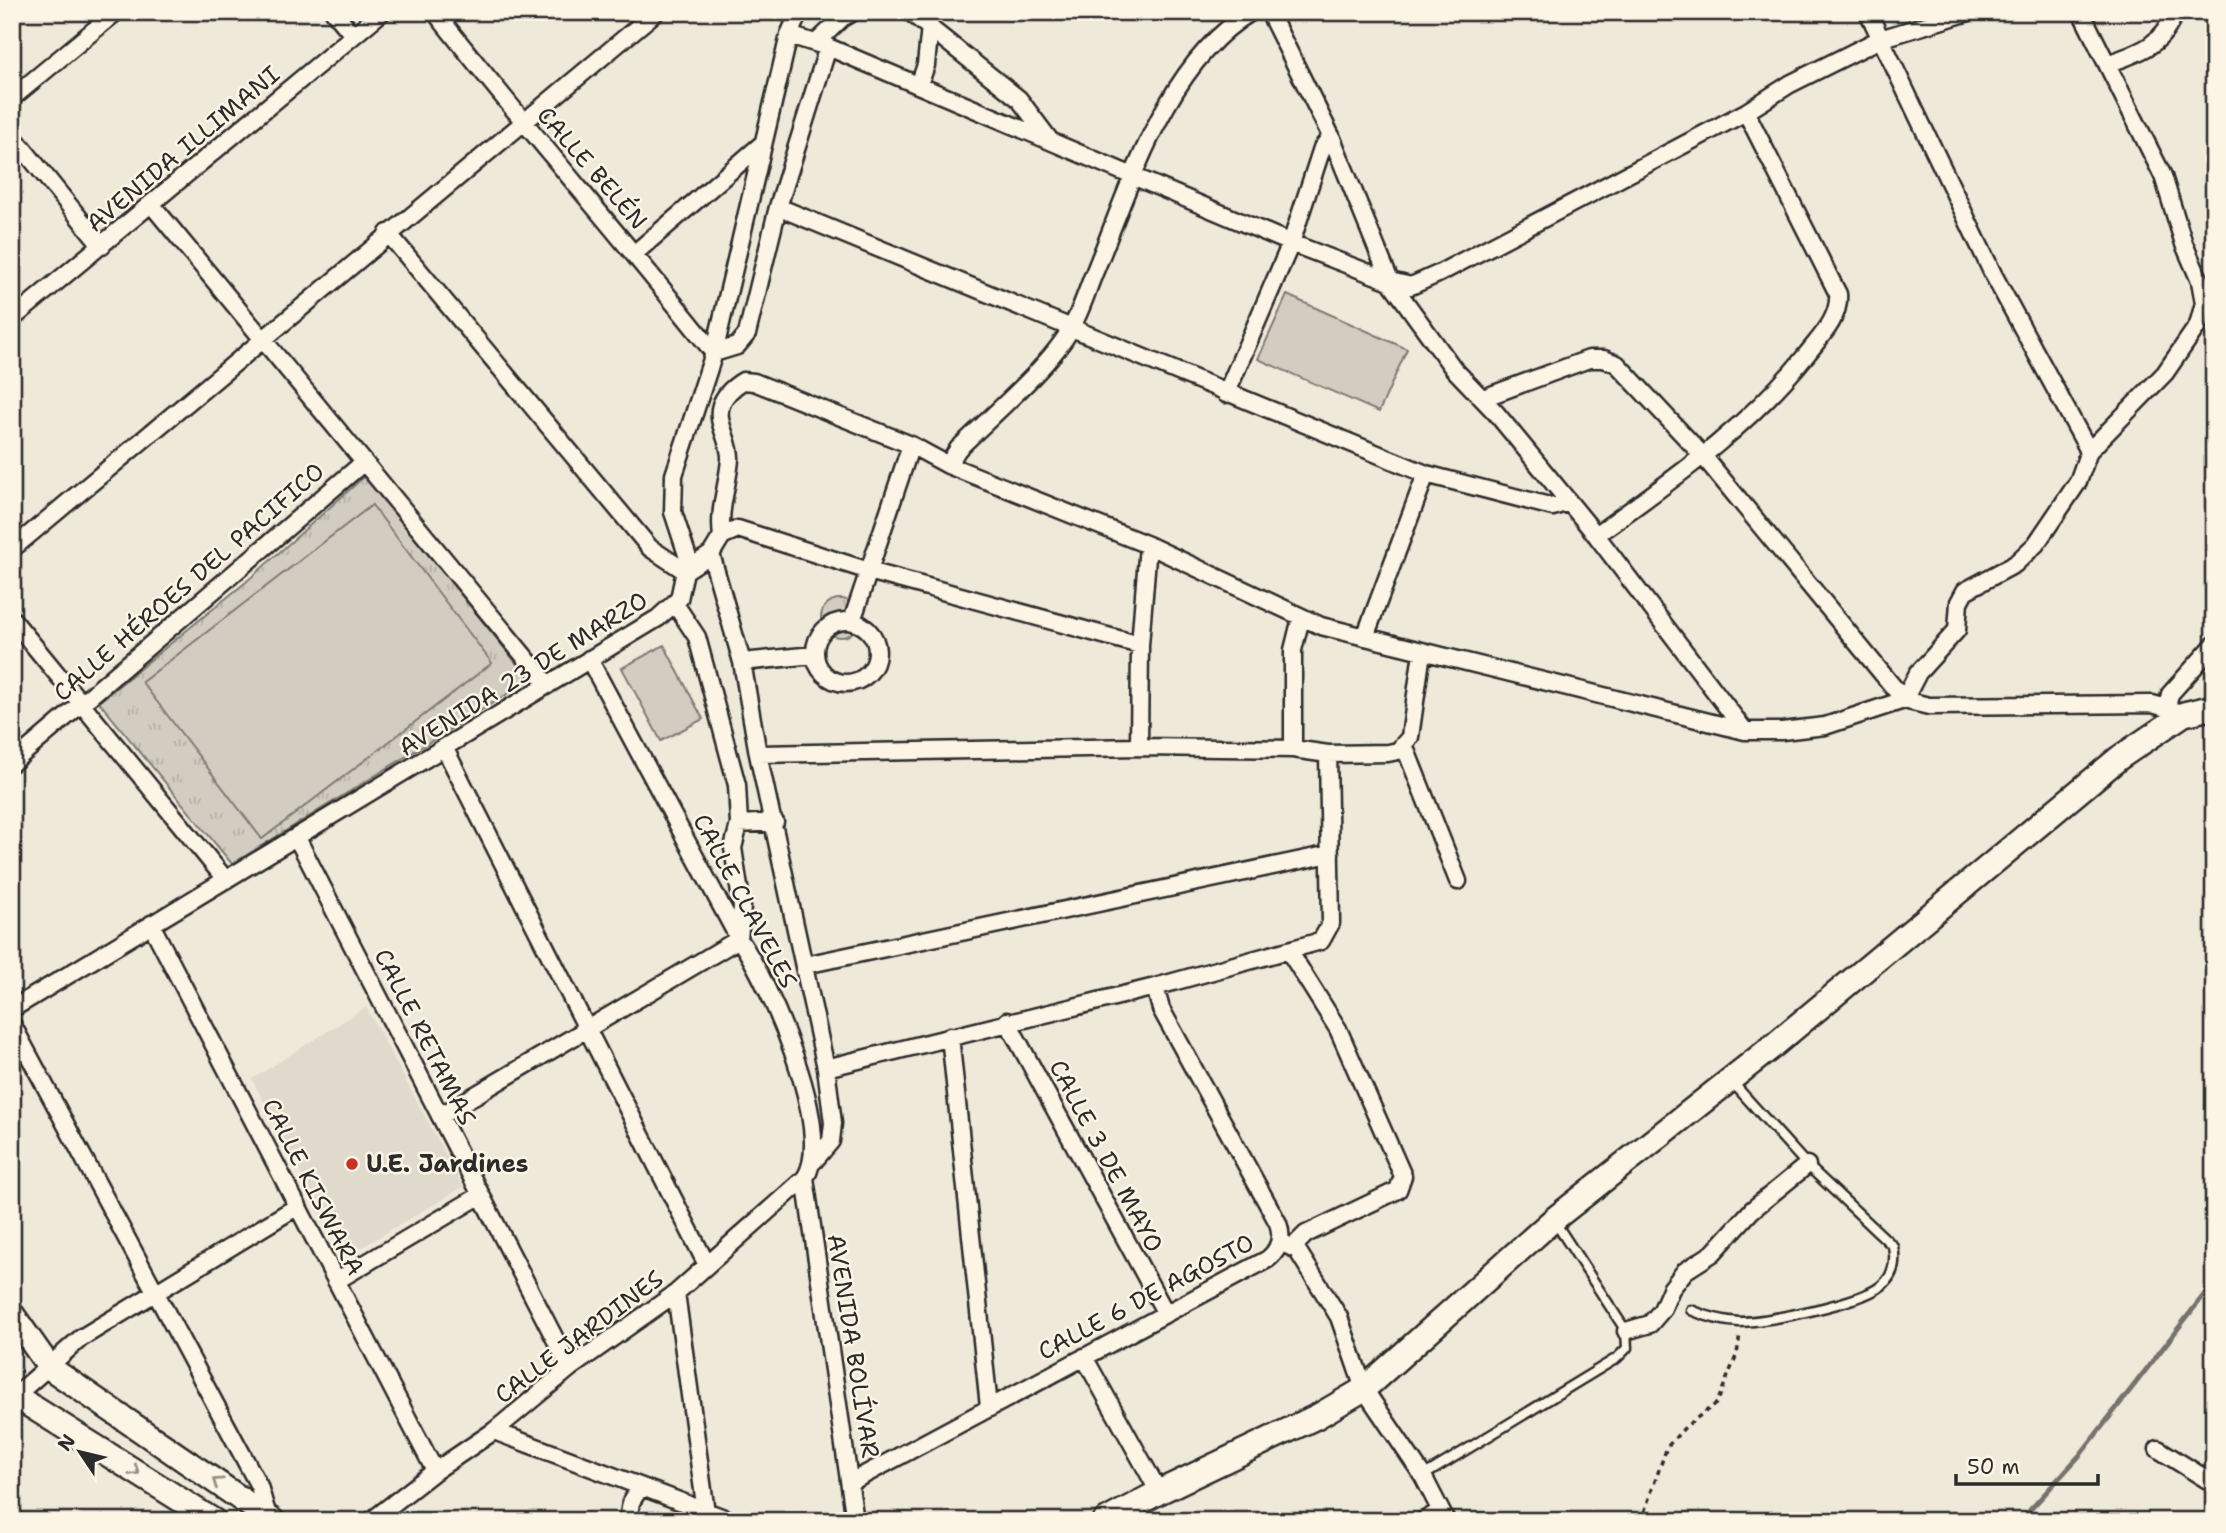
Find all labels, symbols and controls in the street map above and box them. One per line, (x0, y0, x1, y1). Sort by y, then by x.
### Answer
street label: AVENIDA ILLIMANI (80, 59, 286, 239)
street label: CALLE BELÉN (530, 100, 654, 236)
street label: CALLE HÉROES DEL PACIFICO (47, 455, 331, 709)
street label: AVENIDA 23 DE MARZO (392, 584, 654, 764)
street label: CALLE CLAVELES (685, 808, 805, 994)
street label: CALLE RETAMAS (367, 943, 483, 1131)
street label: CALLE 3 DE MAYO (1042, 1054, 1170, 1258)
street label: CALLE KISWARA (255, 1093, 371, 1281)
place label: U.E. Jardines (366, 1148, 529, 1180)
marker: U.E. Jardines (344, 1156, 360, 1172)
street label: CALLE 6 DE AGOSTO (1033, 1227, 1259, 1367)
street label: AVENIDA BOLÍVAR (820, 1232, 886, 1460)
street label: CALLE JARDINES (488, 1263, 670, 1411)
north arrow (46, 1418, 116, 1488)
text: N (52, 1429, 81, 1456)
scale bar (1956, 1442, 2098, 1486)
text: 50 m (1967, 1453, 2020, 1481)
one-way arrow (127, 1463, 140, 1476)
one-way arrow (212, 1478, 225, 1490)

